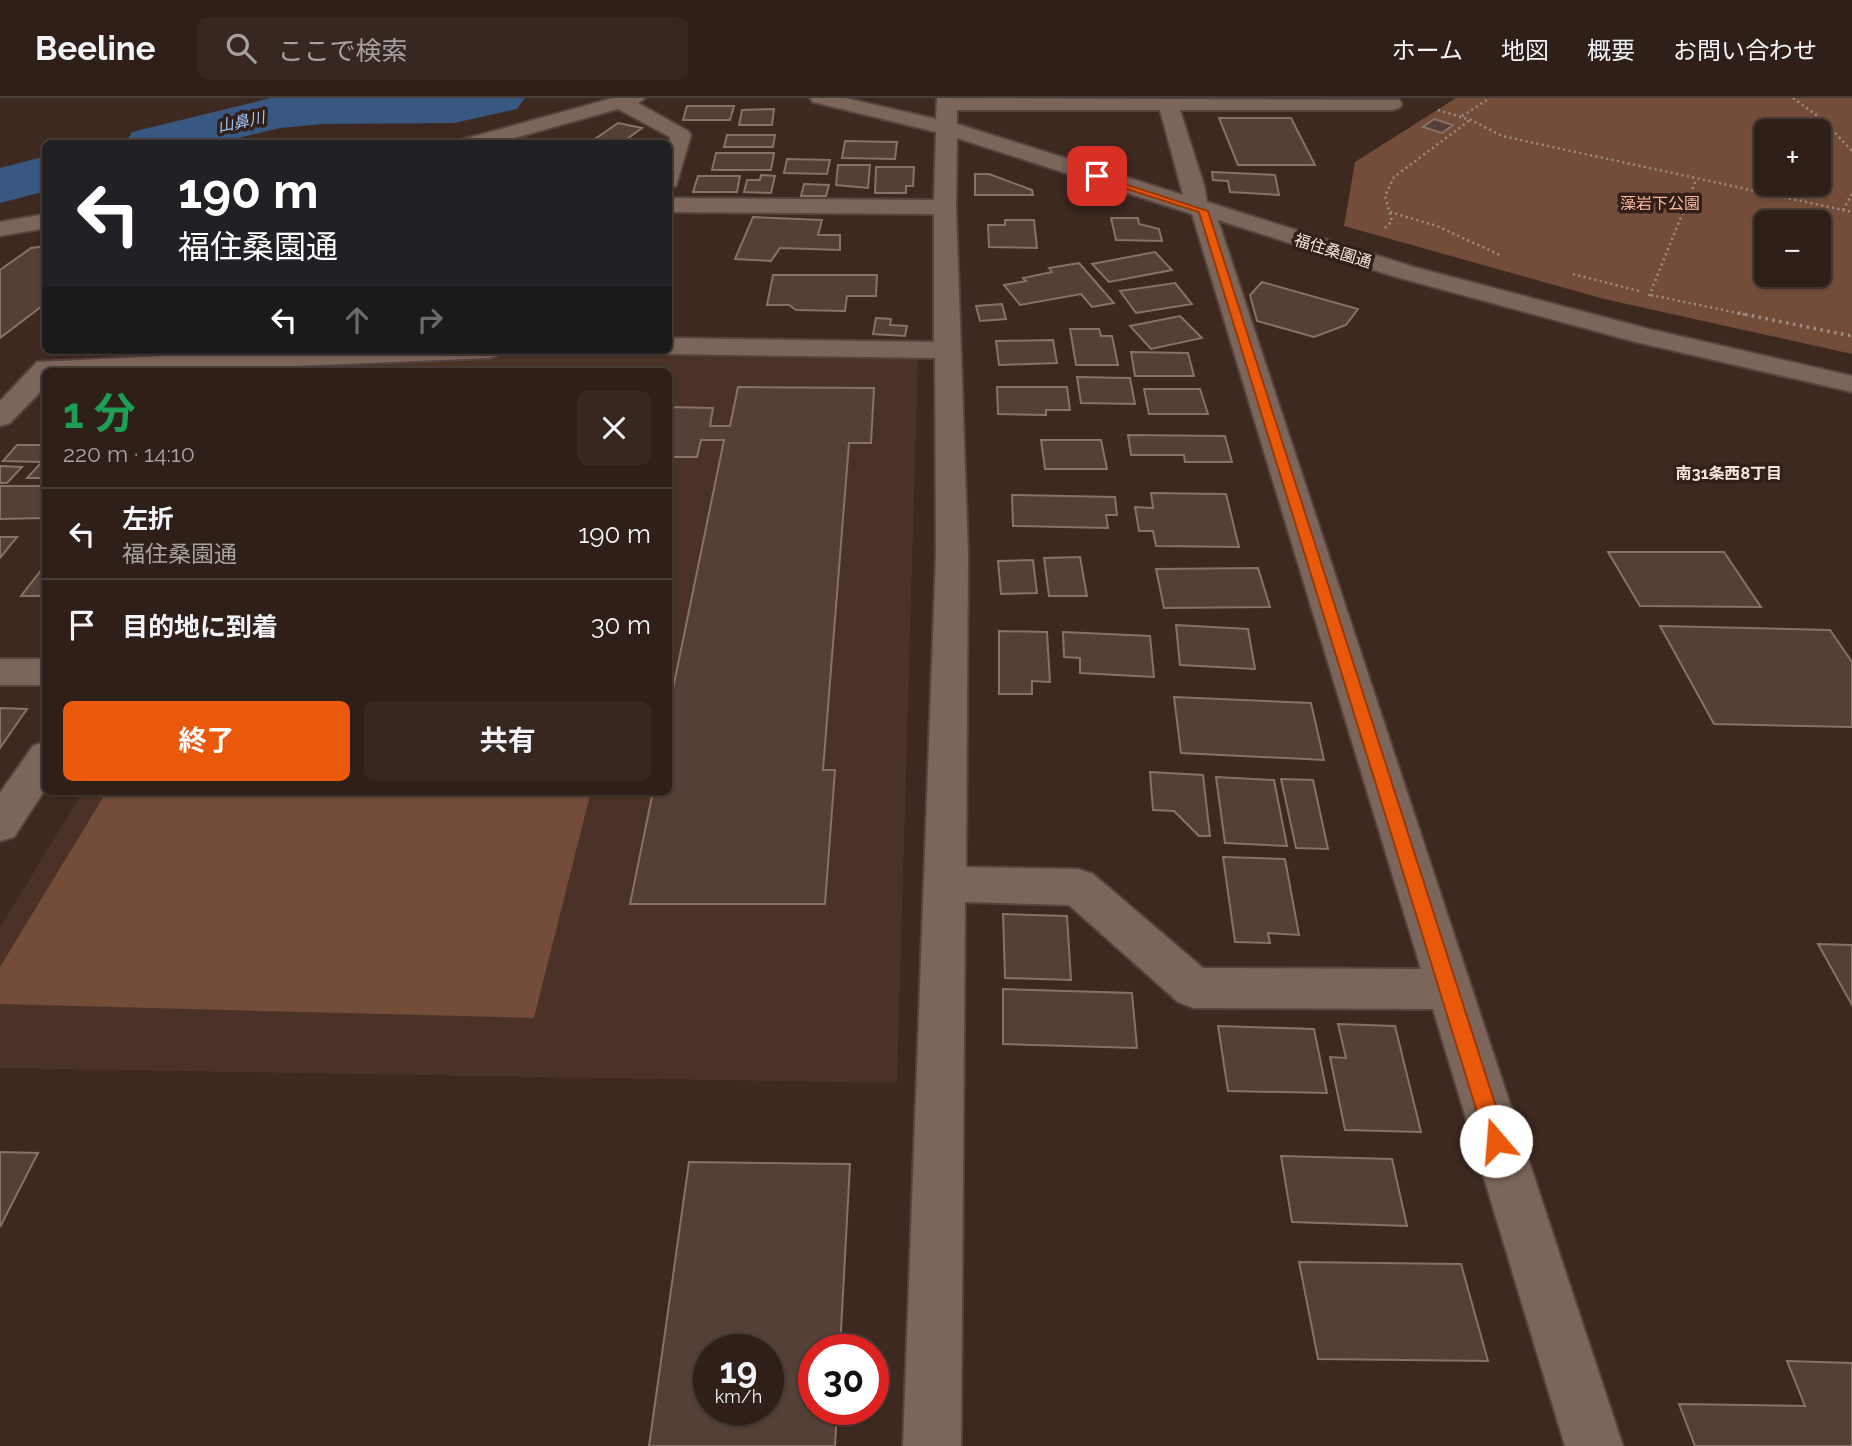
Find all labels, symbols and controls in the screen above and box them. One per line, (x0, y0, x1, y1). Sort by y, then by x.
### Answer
search box (198, 17, 688, 80)
text: Beeline (35, 29, 156, 68)
icon: search (222, 29, 260, 67)
text: ここで検索 (278, 36, 408, 66)
text: ホーム (1392, 36, 1463, 65)
text: 地図 (1501, 36, 1549, 65)
text: 概要 (1587, 36, 1635, 65)
text: お問い合わせ (1673, 36, 1817, 65)
water label: 山鼻川 (216, 107, 268, 136)
map controls (1754, 119, 1831, 287)
button: + (1754, 119, 1831, 196)
pin (1067, 146, 1127, 206)
icon: arrive (1078, 157, 1116, 195)
text: 190 m (178, 162, 319, 219)
icon: left (63, 168, 154, 259)
park label: 藻岩下公園 (1620, 194, 1700, 213)
button: − (1754, 210, 1831, 287)
text: 福住桑園通 (178, 228, 338, 265)
street label: 福住桑園通 (1292, 230, 1374, 272)
icon: left (265, 301, 303, 339)
icon: ahead (338, 301, 376, 339)
icon: right (411, 301, 449, 339)
text: 1 分 (63, 389, 136, 438)
button: close (577, 391, 651, 465)
text: 220 m · 14:10 (63, 440, 195, 467)
district label: 南31条西8丁目 (1676, 464, 1782, 483)
text: 左折 (122, 504, 174, 534)
icon: left (63, 515, 101, 553)
text: 190 m (578, 519, 651, 549)
text: 福住桑園通 (122, 540, 237, 567)
icon: arrive (63, 606, 101, 644)
text: 30 m (591, 610, 651, 640)
text: 目的地に到着 (122, 612, 278, 642)
button: 終了 (63, 701, 350, 781)
button: 共有 (364, 701, 651, 781)
position arrow (1459, 1104, 1533, 1178)
speed limit sign: 30 (798, 1334, 889, 1425)
text: 19 (720, 1350, 757, 1391)
text: km/h (715, 1386, 762, 1407)

